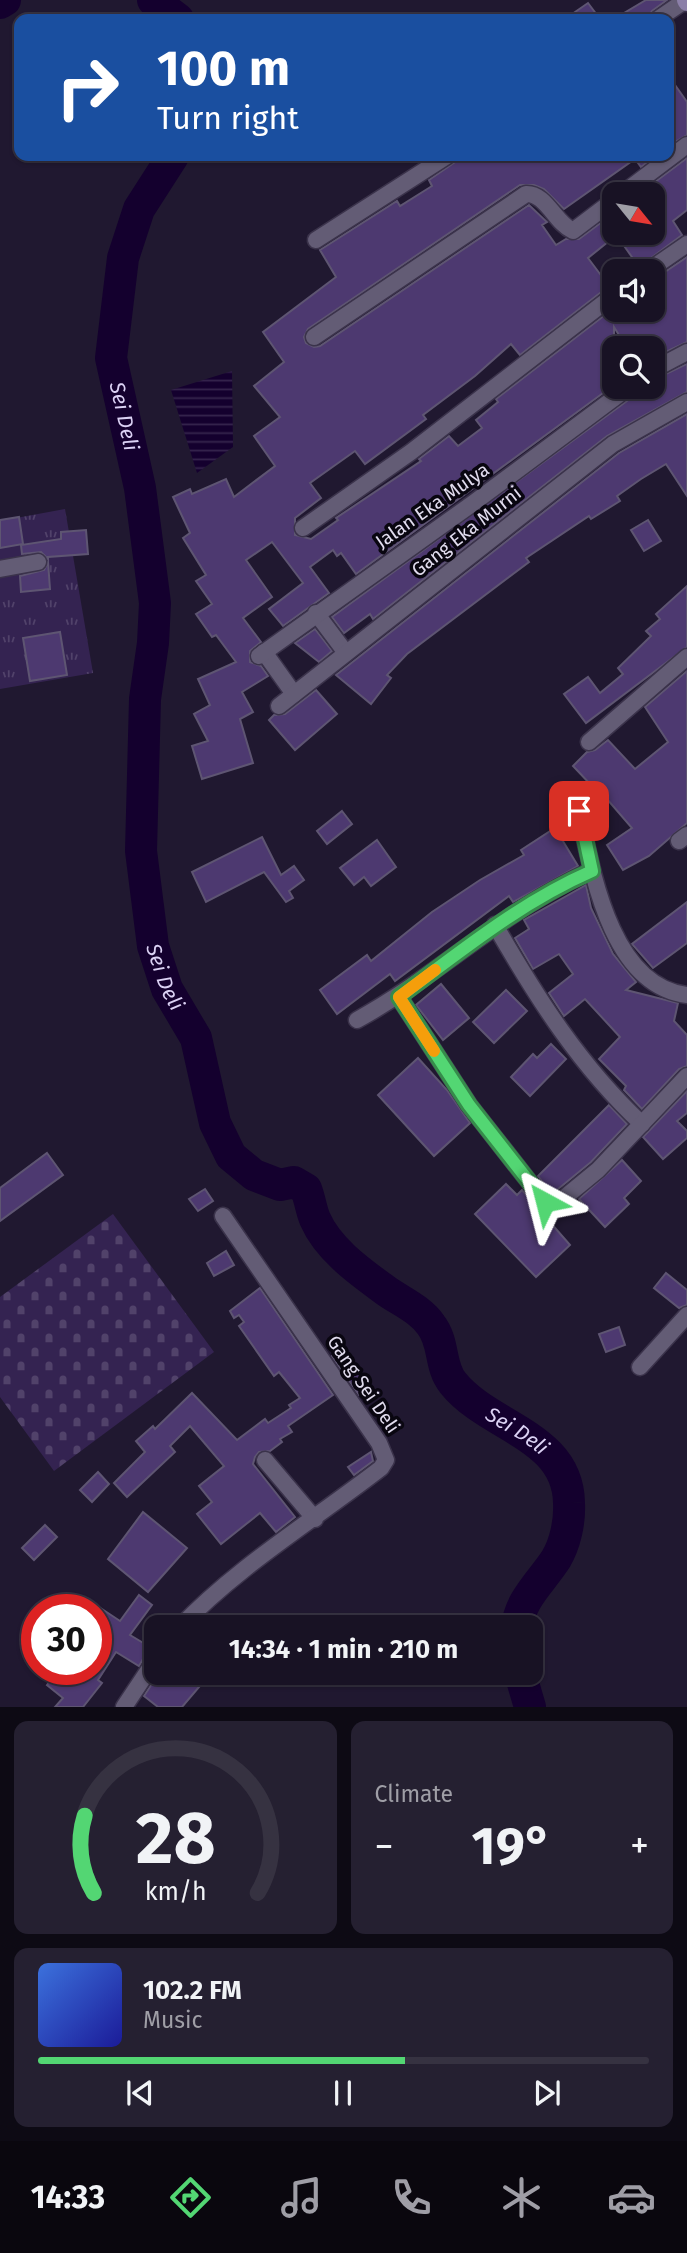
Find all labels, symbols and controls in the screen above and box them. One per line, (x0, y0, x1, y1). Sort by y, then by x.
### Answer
text: 100 m (157, 39, 290, 98)
icon: right (42, 42, 133, 133)
text: Turn right (157, 99, 299, 137)
north arrow (602, 182, 665, 245)
map controls (602, 182, 665, 399)
button: sound (602, 259, 665, 322)
button: search (602, 336, 665, 399)
water label: Sei Deli (104, 379, 144, 453)
street label: Jalan Eka Mulya (371, 458, 494, 553)
street label: Gang Eka Murni (407, 481, 526, 581)
pin (549, 781, 609, 841)
icon: arrive (560, 792, 598, 830)
water label: Sei Deli (140, 939, 190, 1015)
position arrow (508, 1165, 582, 1239)
street label: Gang Sei Deli (322, 1331, 405, 1438)
water label: Sei Deli (480, 1401, 554, 1461)
speed limit sign: 30 (21, 1594, 112, 1685)
text: 14:34 · 1 min · 210 m (229, 1634, 458, 1665)
text: Climate (375, 1780, 453, 1808)
text: 28 (135, 1796, 215, 1883)
text: 19° (472, 1815, 552, 1878)
text: − (375, 1823, 394, 1869)
text: + (630, 1823, 649, 1869)
text: km/h (144, 1877, 206, 1907)
text: 102.2 FM (143, 1975, 242, 2006)
text: Music (143, 2006, 203, 2034)
icon: previous (121, 2074, 159, 2112)
icon: pause (324, 2074, 362, 2112)
icon: next (528, 2074, 566, 2112)
icon: directions (166, 2173, 215, 2222)
icon: music (277, 2173, 326, 2222)
icon: phone (387, 2173, 436, 2222)
icon: climate (497, 2173, 546, 2222)
icon: car (607, 2173, 656, 2222)
text: 14:33 (31, 2178, 105, 2216)

